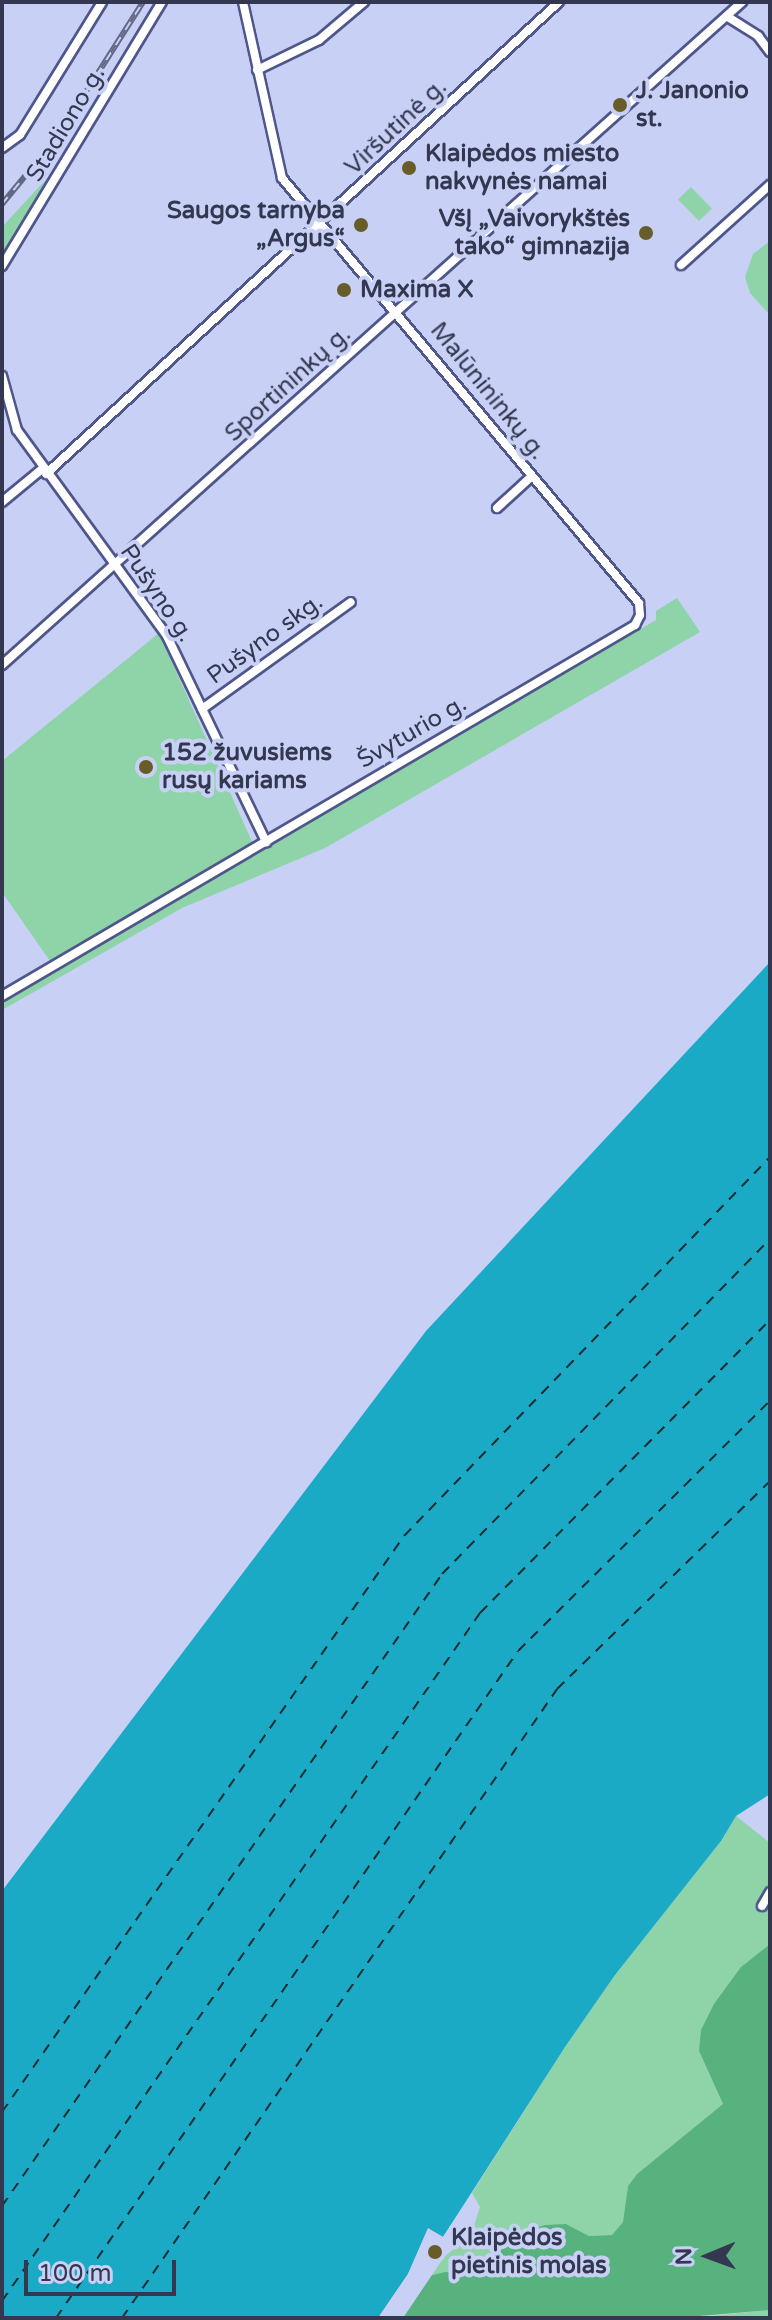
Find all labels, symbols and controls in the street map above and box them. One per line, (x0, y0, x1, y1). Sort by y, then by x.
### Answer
street label: Stadiono g. (20, 61, 112, 187)
street label: Viršutinė g. (339, 73, 453, 181)
place label: J. Janonio st. (636, 77, 749, 133)
marker: J. Janonio st. (611, 96, 629, 114)
place label: Klaipėdos miesto nakvynės namai (425, 140, 619, 196)
marker: Klaipėdos miesto nakvynės namai (400, 159, 418, 177)
place label: Saugos tarnyba „Argus“ (167, 197, 345, 253)
place label: VšĮ „Vaivorykštės tako“ gimnazija (439, 205, 630, 261)
marker: Saugos tarnyba „Argus“ (352, 216, 370, 234)
marker: VšĮ „Vaivorykštės tako“ gimnazija (637, 224, 655, 242)
place label: Maxima X (360, 276, 473, 304)
marker: Maxima X (335, 281, 353, 299)
street label: Malūnininkų g. (424, 317, 552, 465)
street label: Sportininkų g. (219, 320, 357, 448)
street label: Pušyno g. (114, 539, 200, 647)
street label: Pušyno skg. (201, 587, 329, 691)
street label: Švyturio g. (352, 689, 472, 775)
place label: 152 žuvusiems rusų kariams (162, 739, 332, 795)
marker: 152 žuvusiems rusų kariams (137, 758, 155, 776)
north arrow (668, 2216, 748, 2296)
place label: Klaipėdos pietinis molas (451, 2224, 607, 2280)
marker: Klaipėdos pietinis molas (426, 2243, 444, 2261)
scale bar (28, 2244, 180, 2294)
text: N (671, 2247, 697, 2265)
text: 100 m (38, 2259, 112, 2288)

